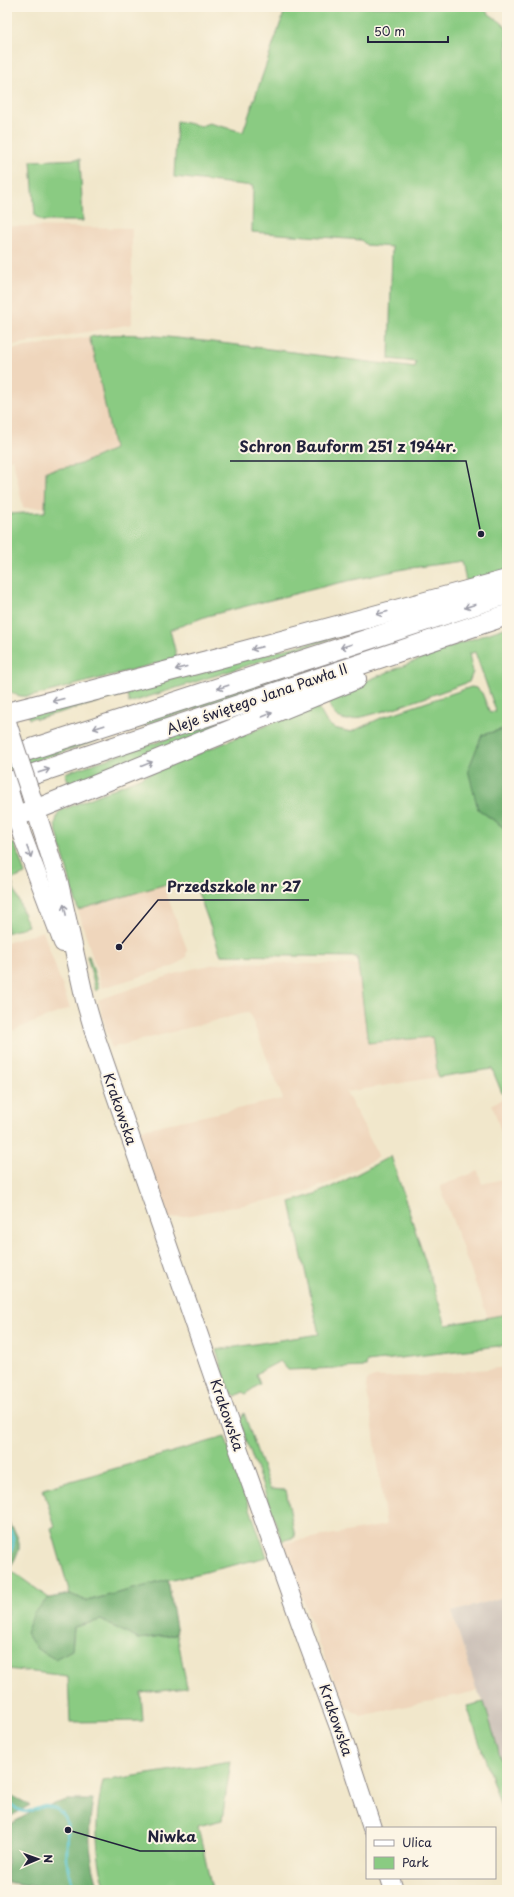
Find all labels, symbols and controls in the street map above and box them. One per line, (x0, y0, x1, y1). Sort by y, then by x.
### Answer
scale bar (368, 18, 448, 44)
text: 50 m (374, 22, 405, 40)
callout: Schron Bauform 251 z 1944r. (230, 434, 466, 461)
text: Schron Bauform 251 z 1944r. (240, 434, 456, 457)
one-way arrow (464, 603, 477, 610)
one-way arrow (376, 610, 389, 618)
one-way arrow (341, 643, 353, 651)
one-way arrow (250, 645, 263, 652)
street label: Aleje świętego Jana Pawła II (164, 658, 350, 739)
one-way arrow (175, 665, 188, 672)
one-way arrow (216, 684, 229, 691)
one-way arrow (51, 697, 64, 704)
one-way arrow (261, 710, 273, 718)
one-way arrow (93, 724, 106, 731)
one-way arrow (140, 759, 152, 767)
one-way arrow (38, 767, 51, 774)
one-way arrow (26, 846, 33, 859)
callout: Przedszkole nr 27 (158, 873, 309, 900)
text: Przedszkole nr 27 (167, 874, 301, 897)
one-way arrow (61, 904, 69, 917)
street label: Krakowska (98, 1070, 143, 1148)
street label: Krakowska (205, 1376, 250, 1454)
street label: Krakowska (314, 1681, 359, 1759)
callout: Niwka (140, 1824, 205, 1851)
text: Niwka (147, 1824, 197, 1847)
legend (366, 1827, 496, 1879)
text: Ulica (402, 1833, 432, 1851)
north arrow (18, 1839, 58, 1879)
text: Park (402, 1853, 429, 1871)
text: N (40, 1854, 57, 1864)

